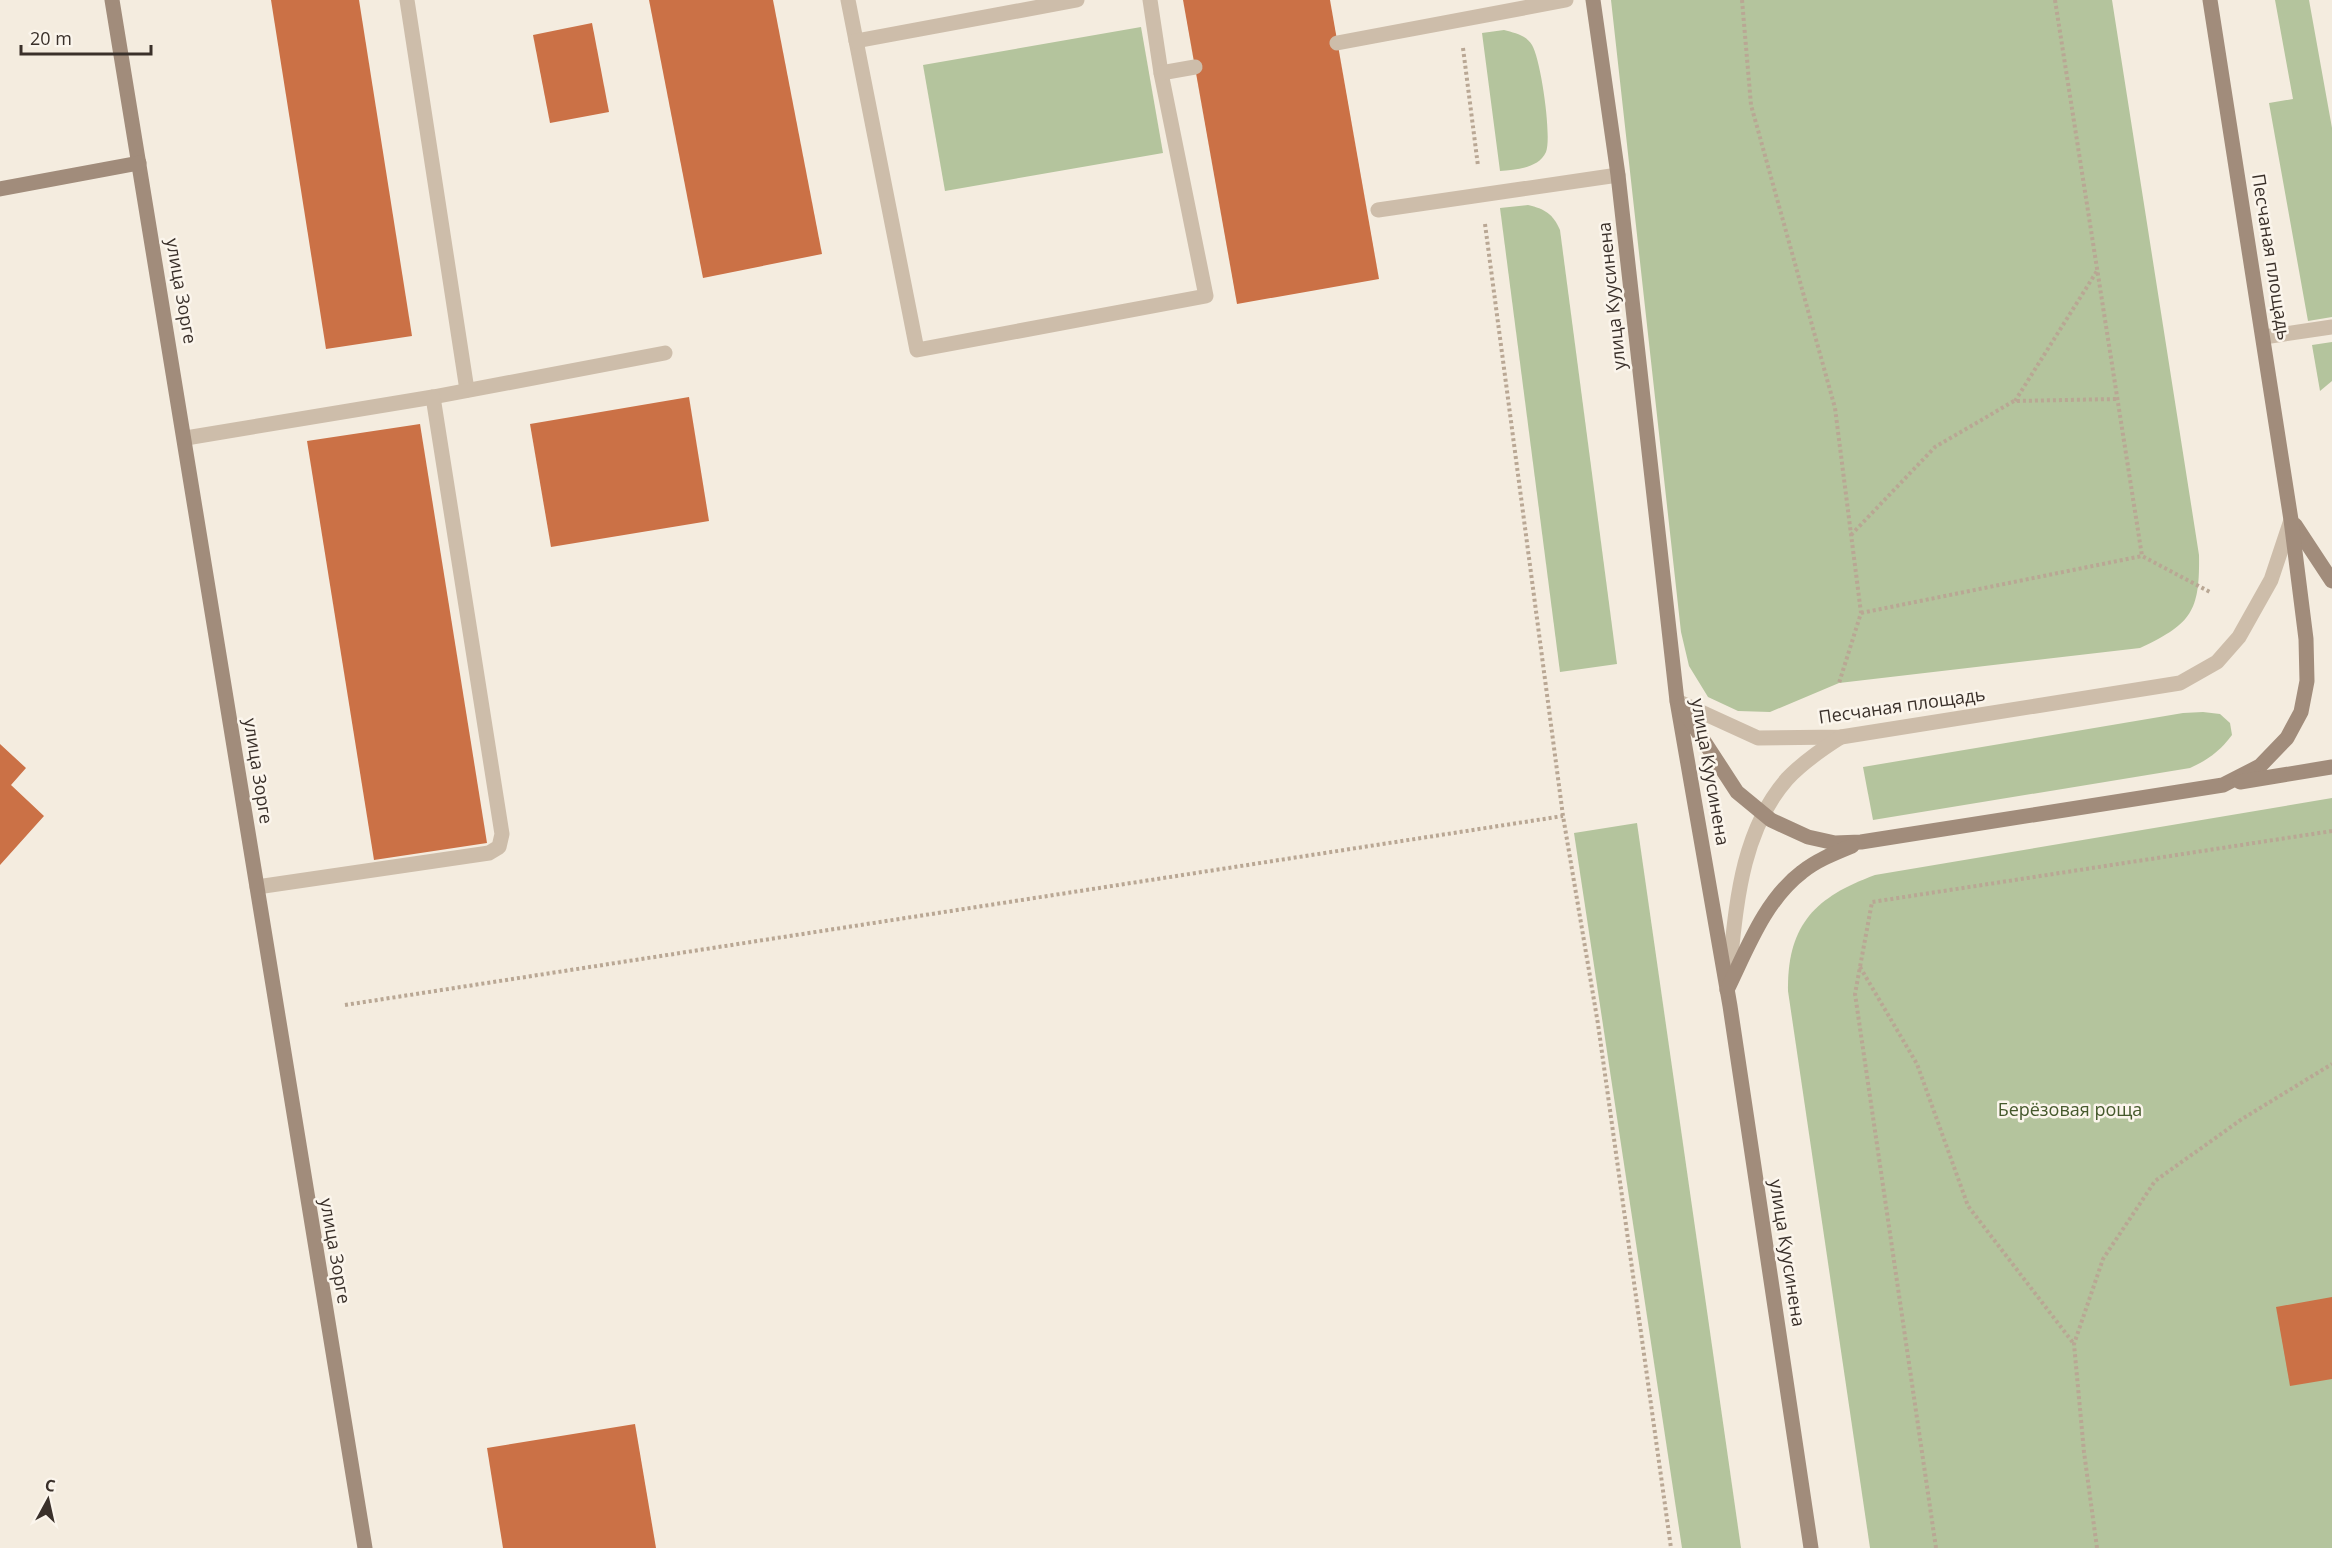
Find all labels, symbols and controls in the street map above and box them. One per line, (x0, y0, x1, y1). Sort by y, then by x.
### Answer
scale bar (21, 18, 152, 56)
text: 20 m (30, 26, 72, 50)
street label: Песчаная площадь (2247, 172, 2297, 342)
street label: улица Куусинена (1591, 221, 1631, 371)
street label: улица Зорге (161, 236, 203, 346)
street label: Песчаная площадь (1817, 681, 1987, 729)
street label: улица Куусинена (1686, 697, 1736, 847)
street label: улица Зорге (239, 716, 279, 826)
park label: Берёзовая роща (1998, 1097, 2142, 1121)
street label: улица Куусинена (1765, 1178, 1811, 1328)
street label: улица Зорге (315, 1196, 357, 1306)
north arrow (18, 1470, 78, 1530)
text: С (44, 1474, 57, 1497)

